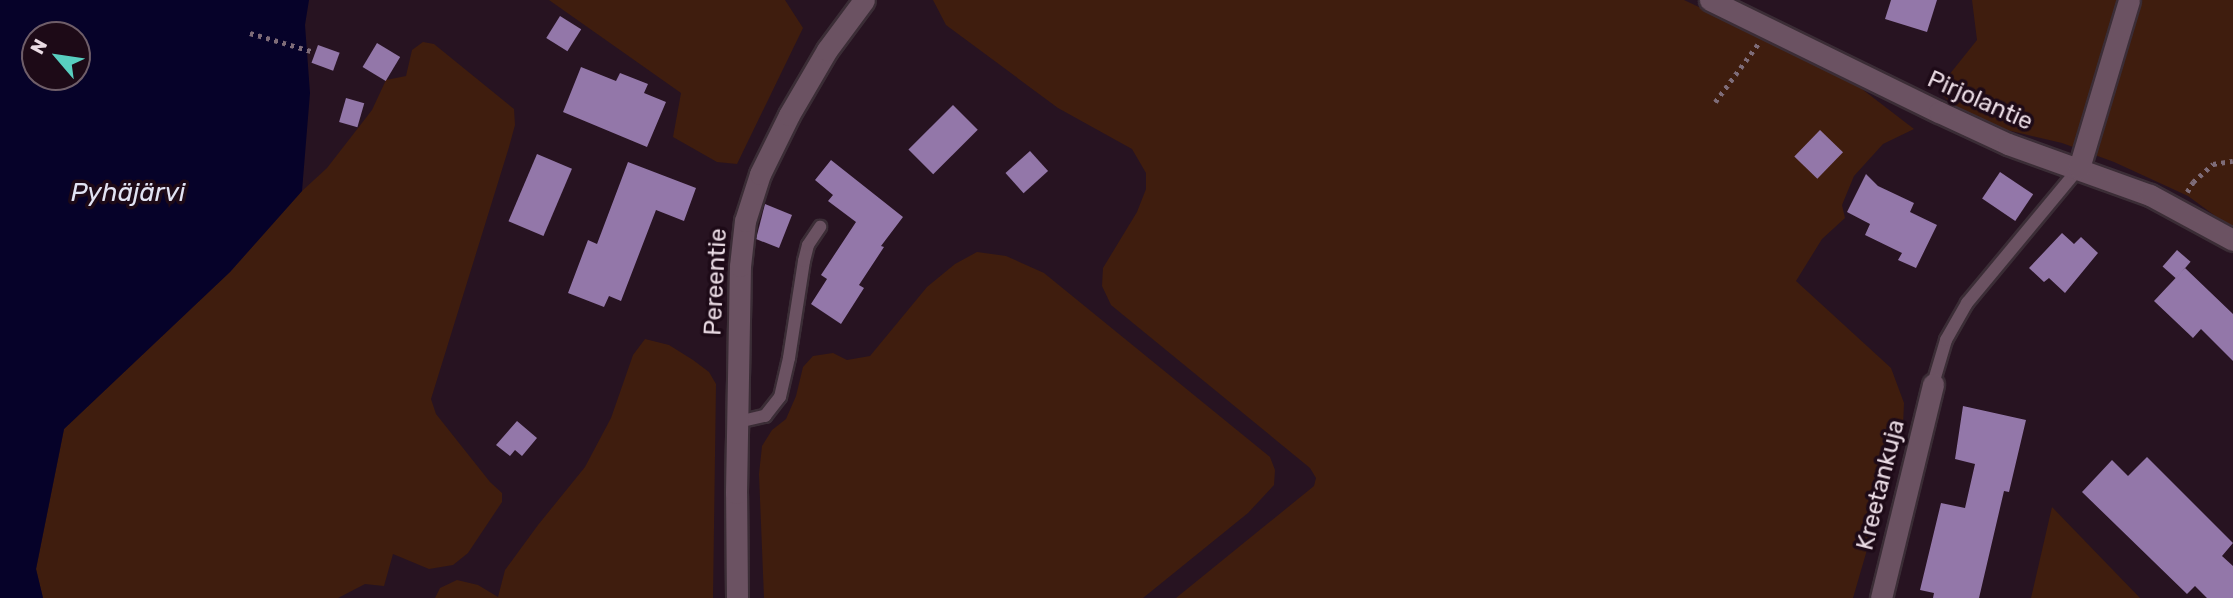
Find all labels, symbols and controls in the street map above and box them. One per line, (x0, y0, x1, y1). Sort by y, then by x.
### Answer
north arrow (21, 21, 91, 91)
text: N (26, 35, 52, 58)
street label: Pirjolantie (1923, 65, 2037, 137)
water label: Pyhäjärvi (71, 177, 185, 209)
street label: Pereentie (699, 228, 733, 336)
street label: Kreetankuja (1851, 417, 1911, 553)

